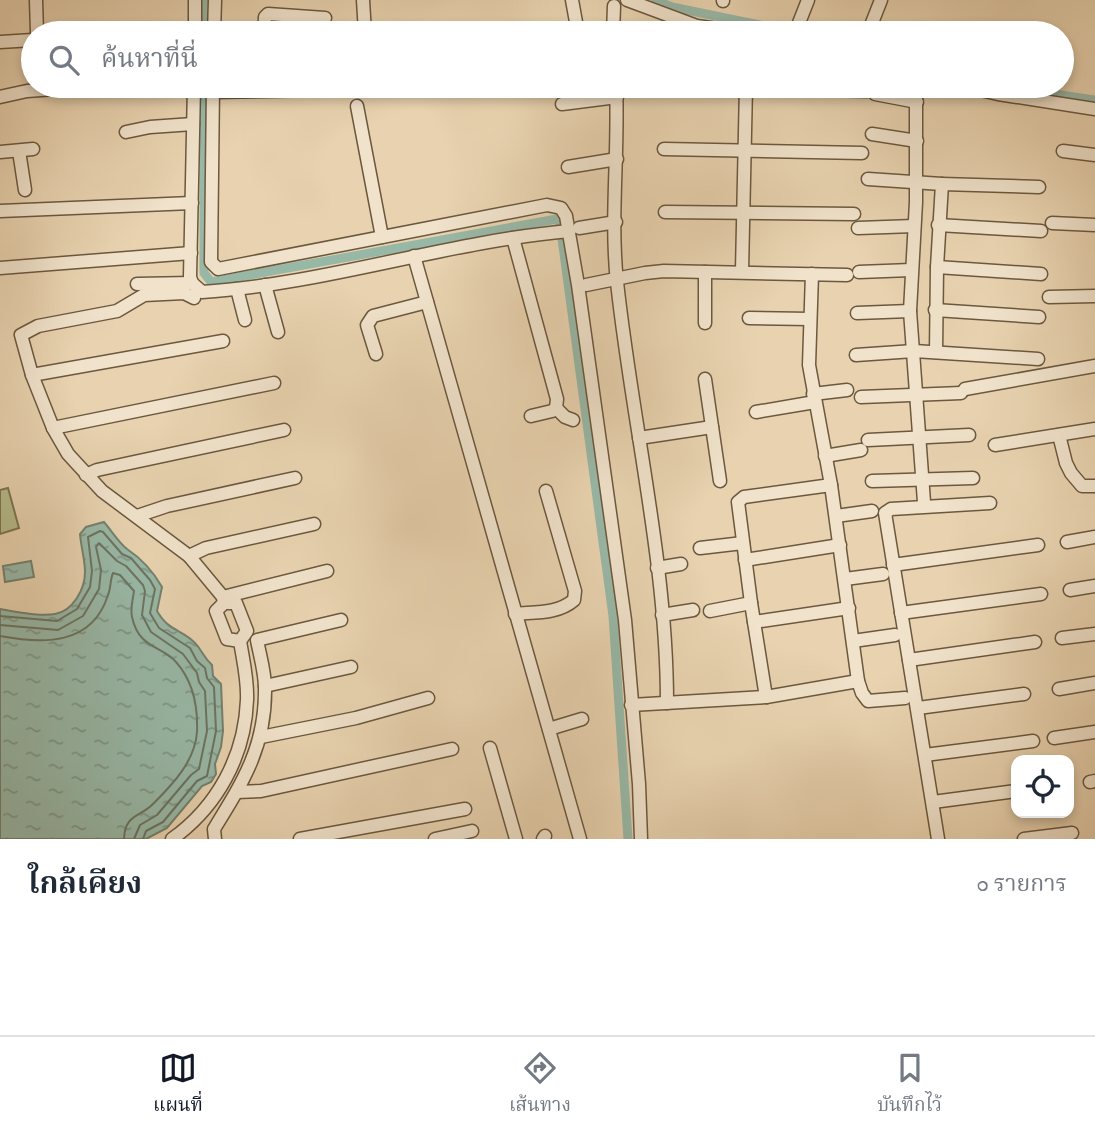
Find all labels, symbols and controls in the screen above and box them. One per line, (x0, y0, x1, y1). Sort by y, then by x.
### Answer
search box (21, 21, 1074, 98)
icon: search (45, 41, 83, 79)
text: ค้นหาที่นี่ (101, 43, 198, 76)
map controls (1011, 755, 1074, 818)
button: locate (1011, 755, 1074, 818)
text: ใกล้เคียง (28, 866, 142, 903)
text: 0 รายการ (976, 870, 1067, 899)
tab: แผนที่ (153, 1049, 203, 1121)
tab: เส้นทาง (509, 1049, 571, 1121)
tab: บันทึกไว้ (877, 1049, 942, 1121)

